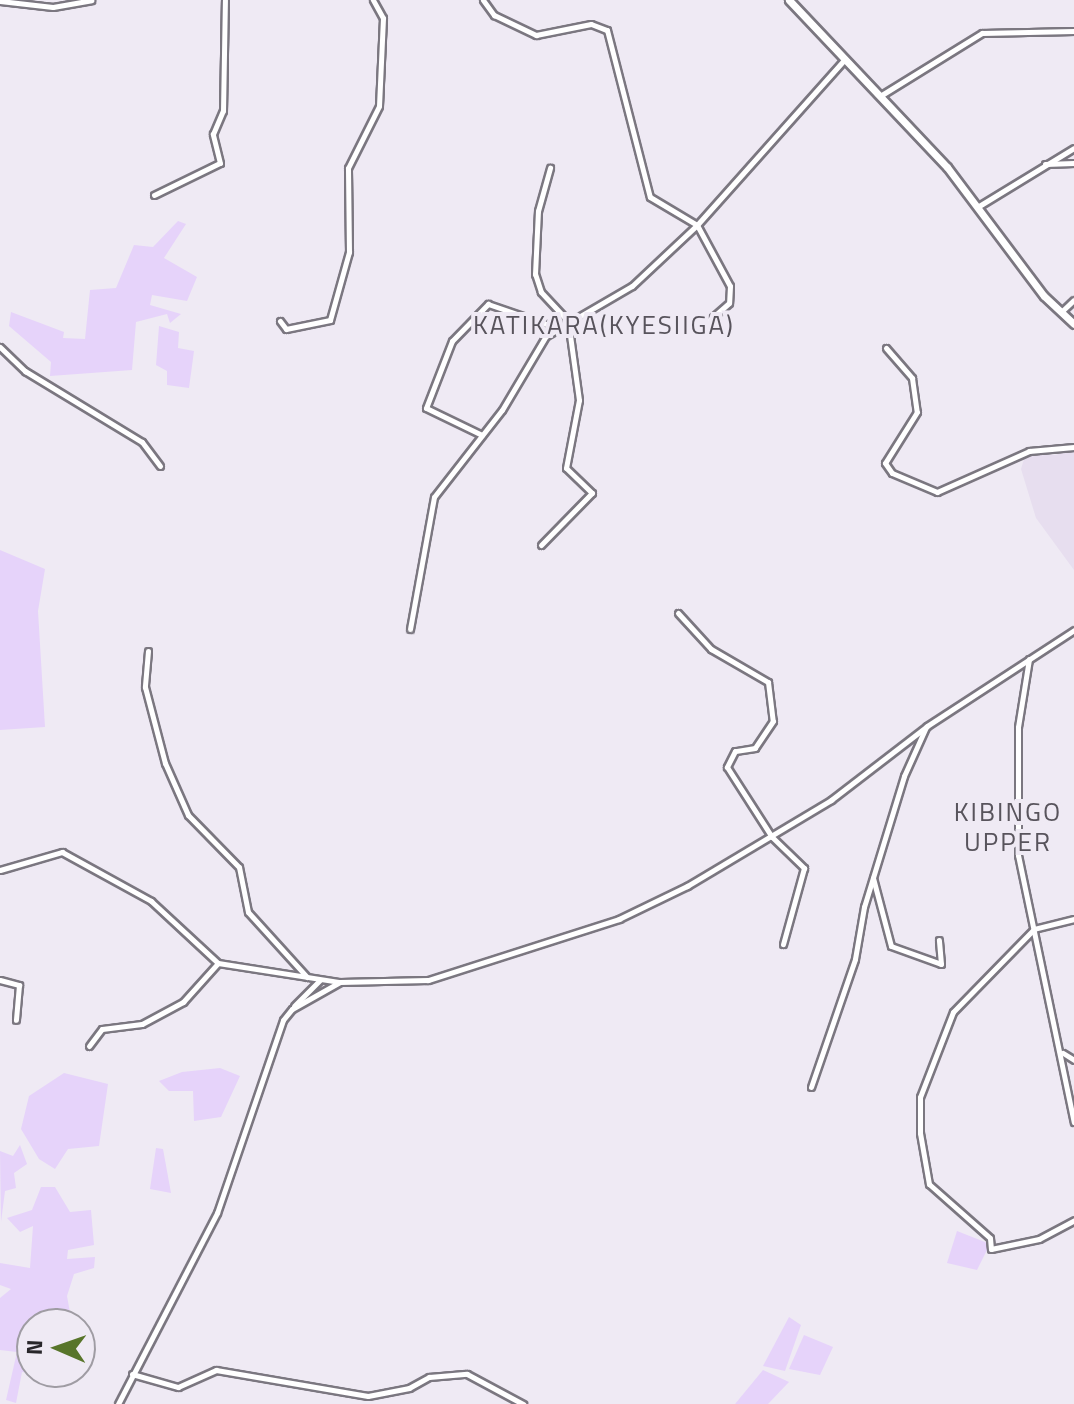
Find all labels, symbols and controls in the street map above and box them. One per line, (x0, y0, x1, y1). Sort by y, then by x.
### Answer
district label: KATIKARA(KYESIIGA) (473, 309, 735, 341)
district label: KIBINGO UPPER (954, 796, 1062, 858)
north arrow (16, 1308, 96, 1388)
text: N (17, 1339, 51, 1355)

